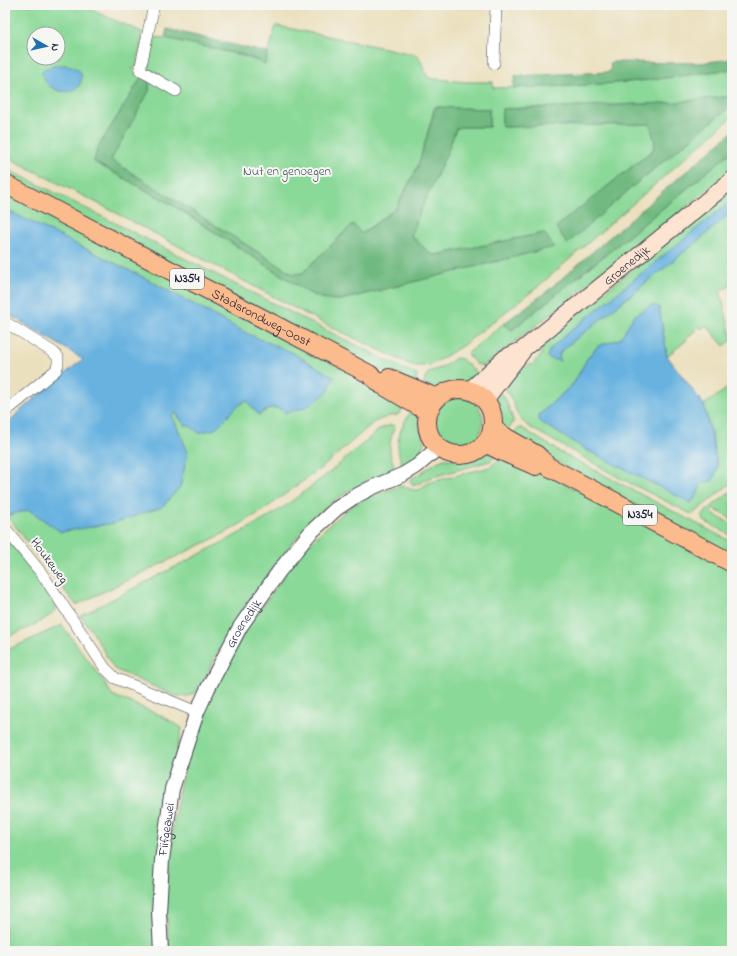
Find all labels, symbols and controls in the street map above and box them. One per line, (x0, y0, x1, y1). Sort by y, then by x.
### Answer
north arrow (26, 26, 66, 66)
text: N (46, 42, 63, 52)
park label: Nut en genoegen (243, 162, 331, 182)
street label: Groenedijk (599, 240, 654, 290)
road number: N354 (170, 269, 204, 289)
street label: Stadsrondweg-Oost (208, 284, 315, 352)
road number: N354 (623, 505, 657, 525)
street label: Houkeweg (25, 534, 73, 589)
street label: Groenedijk (221, 595, 267, 651)
street label: Fiifgeawei (153, 802, 179, 858)

